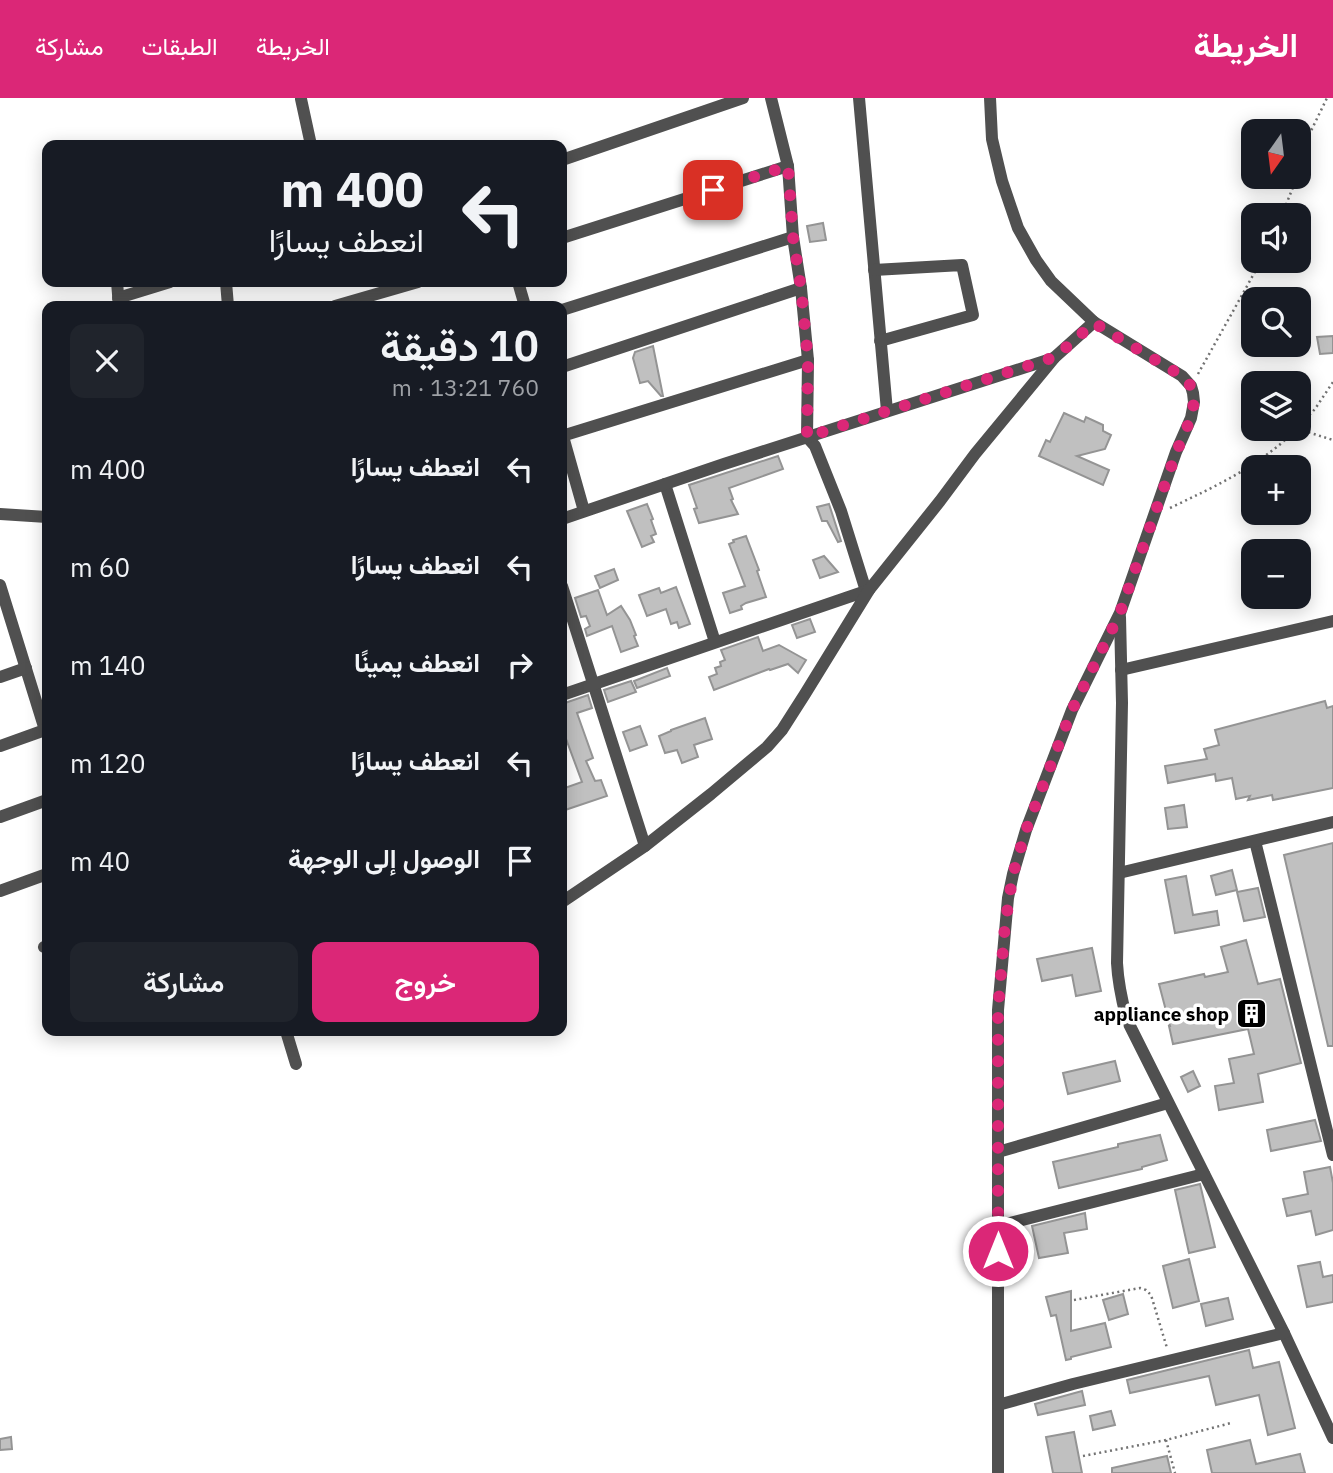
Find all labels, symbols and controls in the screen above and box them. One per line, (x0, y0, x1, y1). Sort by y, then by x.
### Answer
text: الخريطة (1194, 23, 1298, 66)
text: مشاركة (35, 30, 103, 62)
text: الطبقات (141, 30, 218, 62)
text: الخريطة (256, 30, 330, 62)
north arrow (1241, 119, 1311, 189)
map controls (1241, 119, 1311, 609)
text: 400 m (280, 157, 424, 220)
pin (683, 160, 743, 220)
icon: left (448, 168, 539, 259)
icon: arrive (694, 171, 732, 209)
button: sound (1241, 203, 1311, 273)
text: انعطف يسارًا (269, 219, 424, 261)
button: search (1241, 287, 1311, 357)
text: 10 دقيقة (380, 318, 539, 373)
button: close (70, 324, 144, 398)
button: layers (1241, 371, 1311, 441)
text: 760 m · 13:21 (392, 372, 539, 402)
text: انعطف يسارًا (351, 449, 480, 483)
icon: left (501, 450, 539, 488)
text: 400 m (70, 452, 146, 486)
button: + (1241, 455, 1311, 525)
button: − (1241, 539, 1311, 609)
text: انعطف يسارًا (351, 547, 480, 581)
icon: left (501, 548, 539, 586)
text: 60 m (70, 550, 130, 584)
text: انعطف يمينًا (354, 645, 480, 679)
icon: right (501, 646, 539, 684)
text: 140 m (70, 648, 146, 682)
text: انعطف يسارًا (351, 743, 480, 777)
icon: left (501, 744, 539, 782)
text: 120 m (70, 746, 146, 780)
text: الوصول إلى الوجهة (288, 841, 480, 875)
icon: arrive (501, 842, 539, 880)
text: 40 m (70, 844, 130, 878)
button: مشاركة (70, 942, 298, 1022)
button: خروج (312, 942, 539, 1022)
building icon: appliance shop (1235, 997, 1269, 1031)
place label: appliance shop (1094, 1002, 1229, 1026)
position arrow (961, 1214, 1035, 1288)

